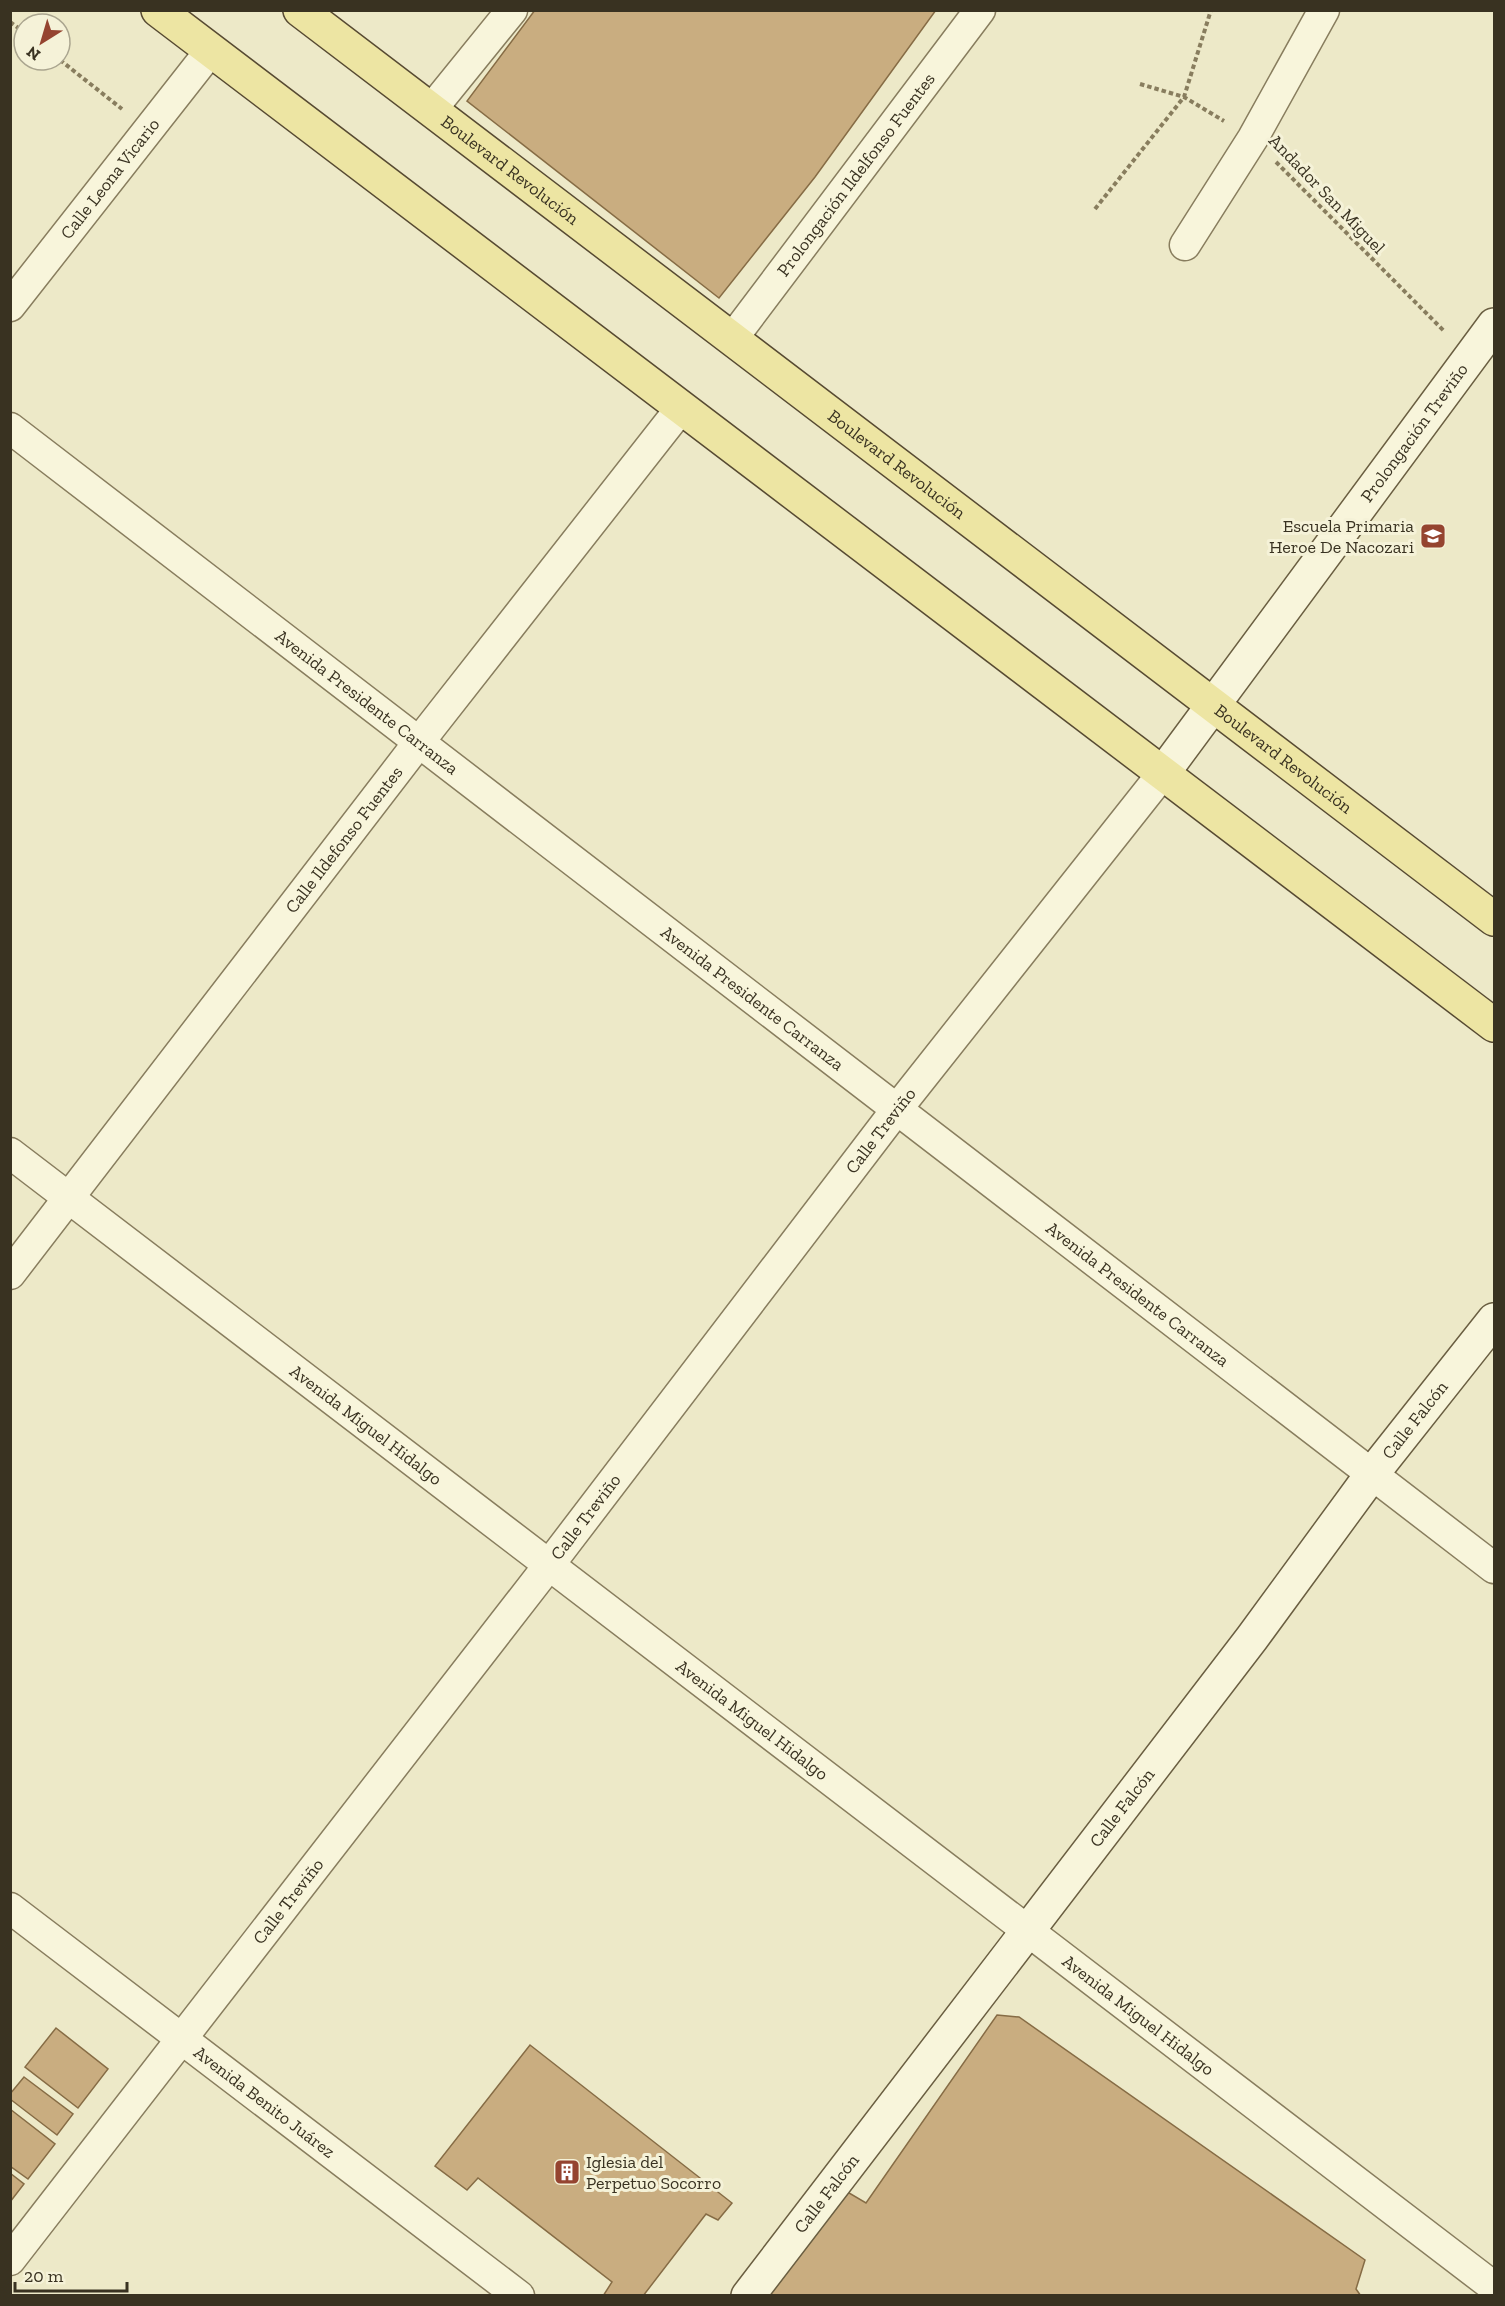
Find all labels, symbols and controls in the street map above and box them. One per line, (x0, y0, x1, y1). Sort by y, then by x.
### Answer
north arrow (12, 12, 72, 72)
text: N (23, 42, 44, 65)
street label: Prolongación Ildelfonso Fuentes (772, 68, 940, 281)
street label: Boulevard Revolución (437, 110, 584, 230)
street label: Calle Leona Vicario (56, 114, 164, 243)
street label: Andador San Miguel (1264, 130, 1390, 259)
street label: Prolongación Treviño (1356, 359, 1473, 507)
street label: Boulevard Revolución (823, 405, 971, 524)
place label: Escuela Primaria Heroe De Nacozari (1269, 515, 1414, 558)
school or university icon: Escuela Primaria Heroe De Nacozari (1418, 521, 1448, 551)
street label: Avenida Presidente Carranza (271, 625, 463, 780)
street label: Boulevard Revolución (1210, 699, 1357, 819)
street label: Calle Ildefonso Fuentes (280, 761, 408, 918)
street label: Avenida Presidente Carranza (656, 921, 848, 1076)
street label: Calle Treviño (841, 1083, 921, 1178)
street label: Avenida Presidente Carranza (1042, 1217, 1234, 1372)
street label: Avenida Miguel Hidalgo (286, 1360, 446, 1490)
street label: Calle Falcón (1377, 1376, 1453, 1464)
street label: Calle Treviño (546, 1469, 626, 1564)
street label: Avenida Miguel Hidalgo (672, 1655, 833, 1785)
street label: Calle Falcón (1085, 1763, 1160, 1852)
street label: Calle Treviño (248, 1854, 328, 1949)
street label: Avenida Miguel Hidalgo (1058, 1950, 1219, 2080)
street label: Avenida Benito Juárez (190, 2041, 339, 2163)
street label: Calle Falcón (789, 2149, 864, 2237)
place label: Iglesia del Perpetuo Socorro (586, 2151, 721, 2194)
building icon: Iglesia del Perpetuo Socorro (552, 2157, 582, 2187)
scale bar (15, 2255, 128, 2293)
text: 20 m (24, 2265, 64, 2287)

